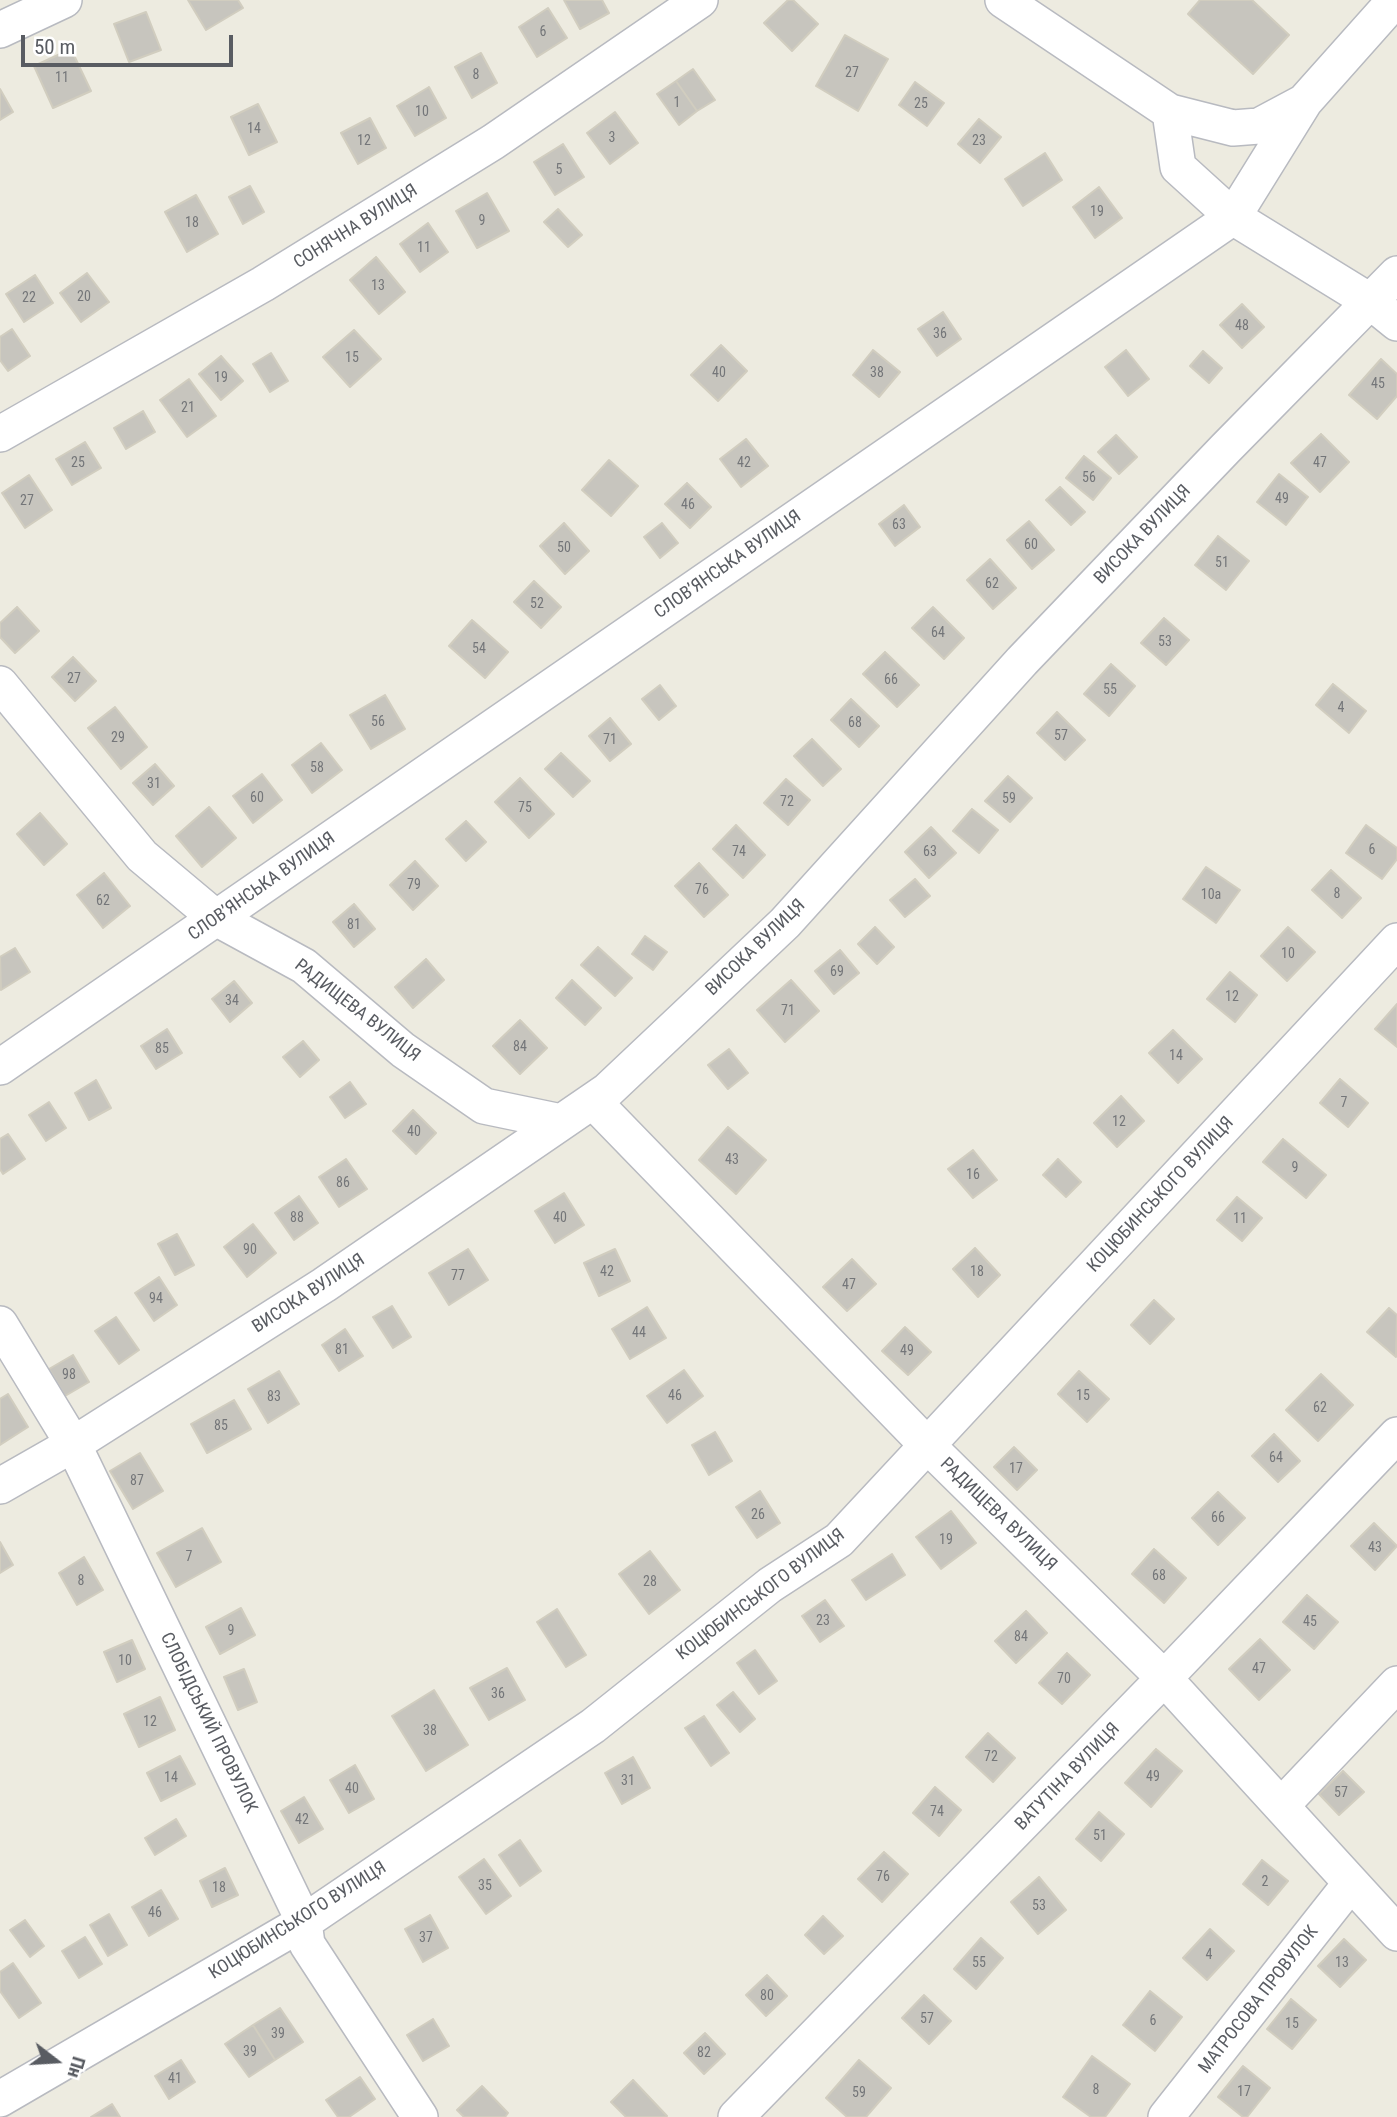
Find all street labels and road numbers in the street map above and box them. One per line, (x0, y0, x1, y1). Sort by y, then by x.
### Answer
street label: СОНЯЧНА ВУЛИЦЯ (290, 180, 422, 274)
street label: ВИСОКА ВУЛИЦЯ (1090, 481, 1196, 589)
street label: СЛОВ’ЯНСЬКА ВУЛИЦЯ (650, 506, 806, 624)
street label: СЛОВ’ЯНСЬКА ВУЛИЦЯ (184, 828, 340, 946)
street label: ВИСОКА ВУЛИЦЯ (702, 895, 810, 1001)
street label: РАДИЩЕВА ВУЛИЦЯ (290, 955, 424, 1067)
street label: КОЦЮБИНСЬКОГО ВУЛИЦЯ (1083, 1113, 1239, 1277)
street label: ВИСОКА ВУЛИЦЯ (249, 1250, 369, 1338)
street label: РАДИЩЕВА ВУЛИЦЯ (935, 1454, 1061, 1576)
street label: КОЦЮБИНСЬКОГО ВУЛИЦЯ (673, 1525, 849, 1665)
street label: СЛОБІДСЬКИЙ ПРОВУЛОК (155, 1629, 261, 1817)
street label: ВАТУТІНА ВУЛИЦЯ (1011, 1719, 1125, 1835)
street label: КОЦЮБИНСЬКОГО ВУЛИЦЯ (205, 1858, 391, 1984)
street label: МАТРОСОВА ПРОВУЛОК (1195, 1922, 1323, 2078)

